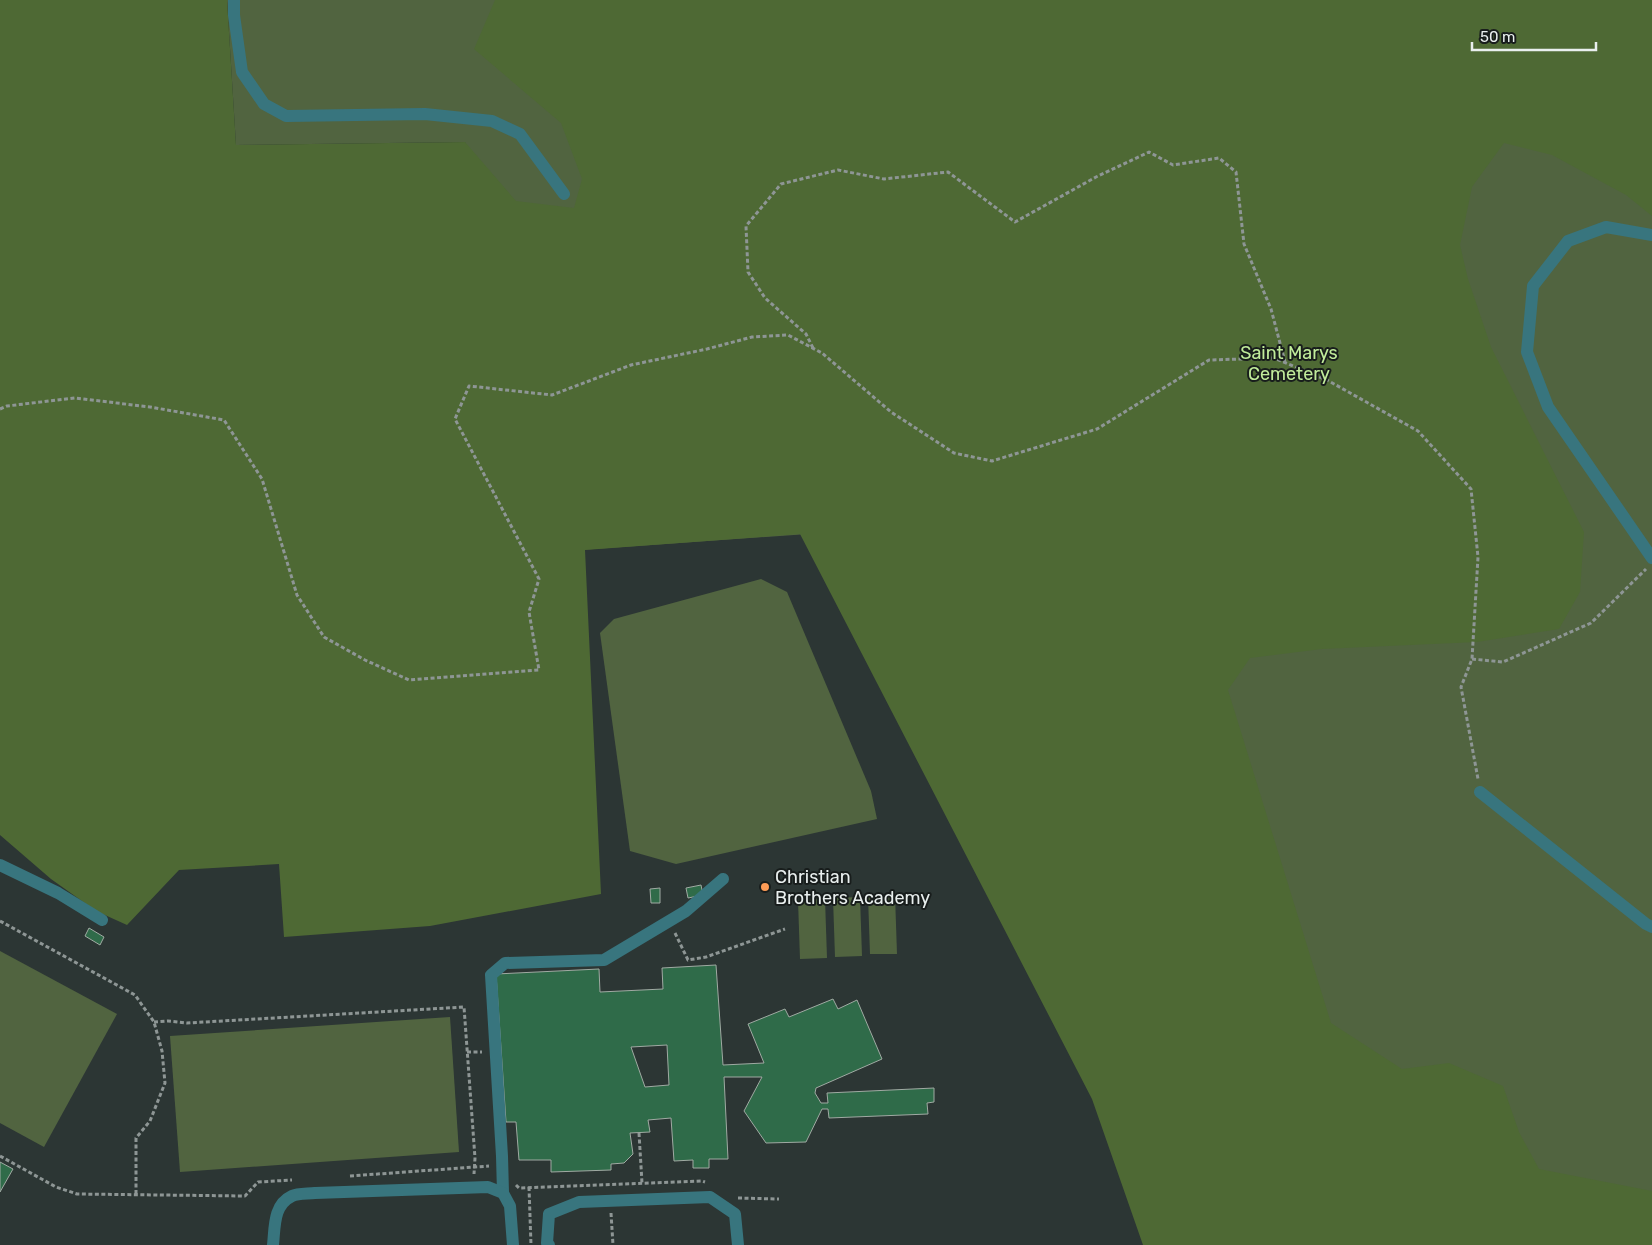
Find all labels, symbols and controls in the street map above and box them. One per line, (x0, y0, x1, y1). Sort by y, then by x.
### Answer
scale bar (1472, 20, 1596, 52)
text: 50 m (1480, 28, 1515, 46)
park label: Saint Marys Cemetery (1240, 342, 1338, 385)
place label: Christian Brothers Academy (775, 866, 930, 909)
marker: Christian Brothers Academy (759, 881, 771, 893)

